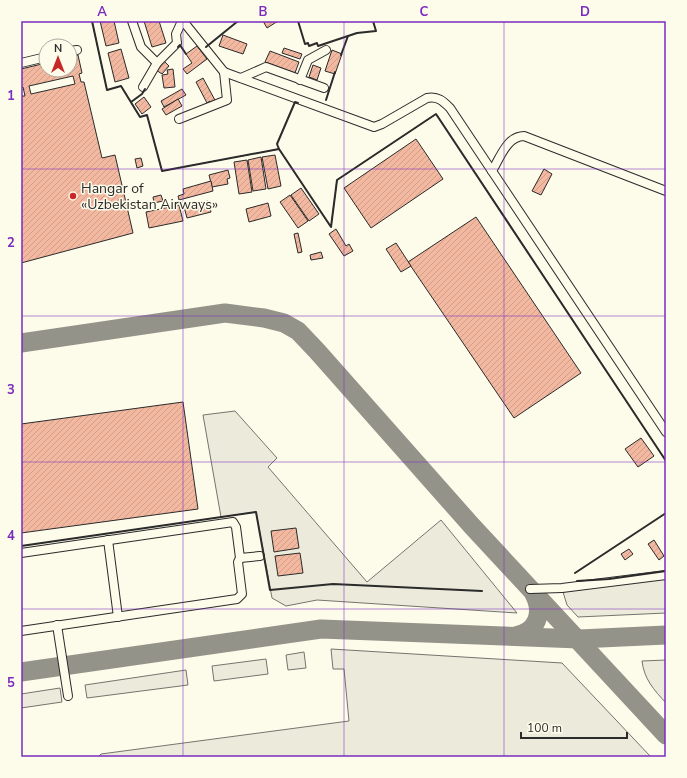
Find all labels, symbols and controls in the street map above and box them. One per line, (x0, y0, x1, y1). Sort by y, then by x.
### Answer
text: A (97, 3, 107, 21)
text: B (259, 3, 268, 21)
text: C (420, 3, 429, 21)
text: D (580, 3, 590, 21)
north arrow (38, 38, 78, 78)
text: N (54, 41, 62, 56)
text: 1 (7, 87, 15, 105)
place label: Hangar of «Uzbekistan Airways» (81, 179, 218, 214)
marker: Hangar of «Uzbekistan Airways» (68, 191, 78, 201)
text: 2 (7, 234, 15, 252)
text: 3 (7, 381, 15, 399)
text: 4 (7, 527, 15, 545)
text: 5 (7, 674, 15, 692)
scale bar (521, 714, 627, 740)
text: 100 m (527, 720, 562, 736)

